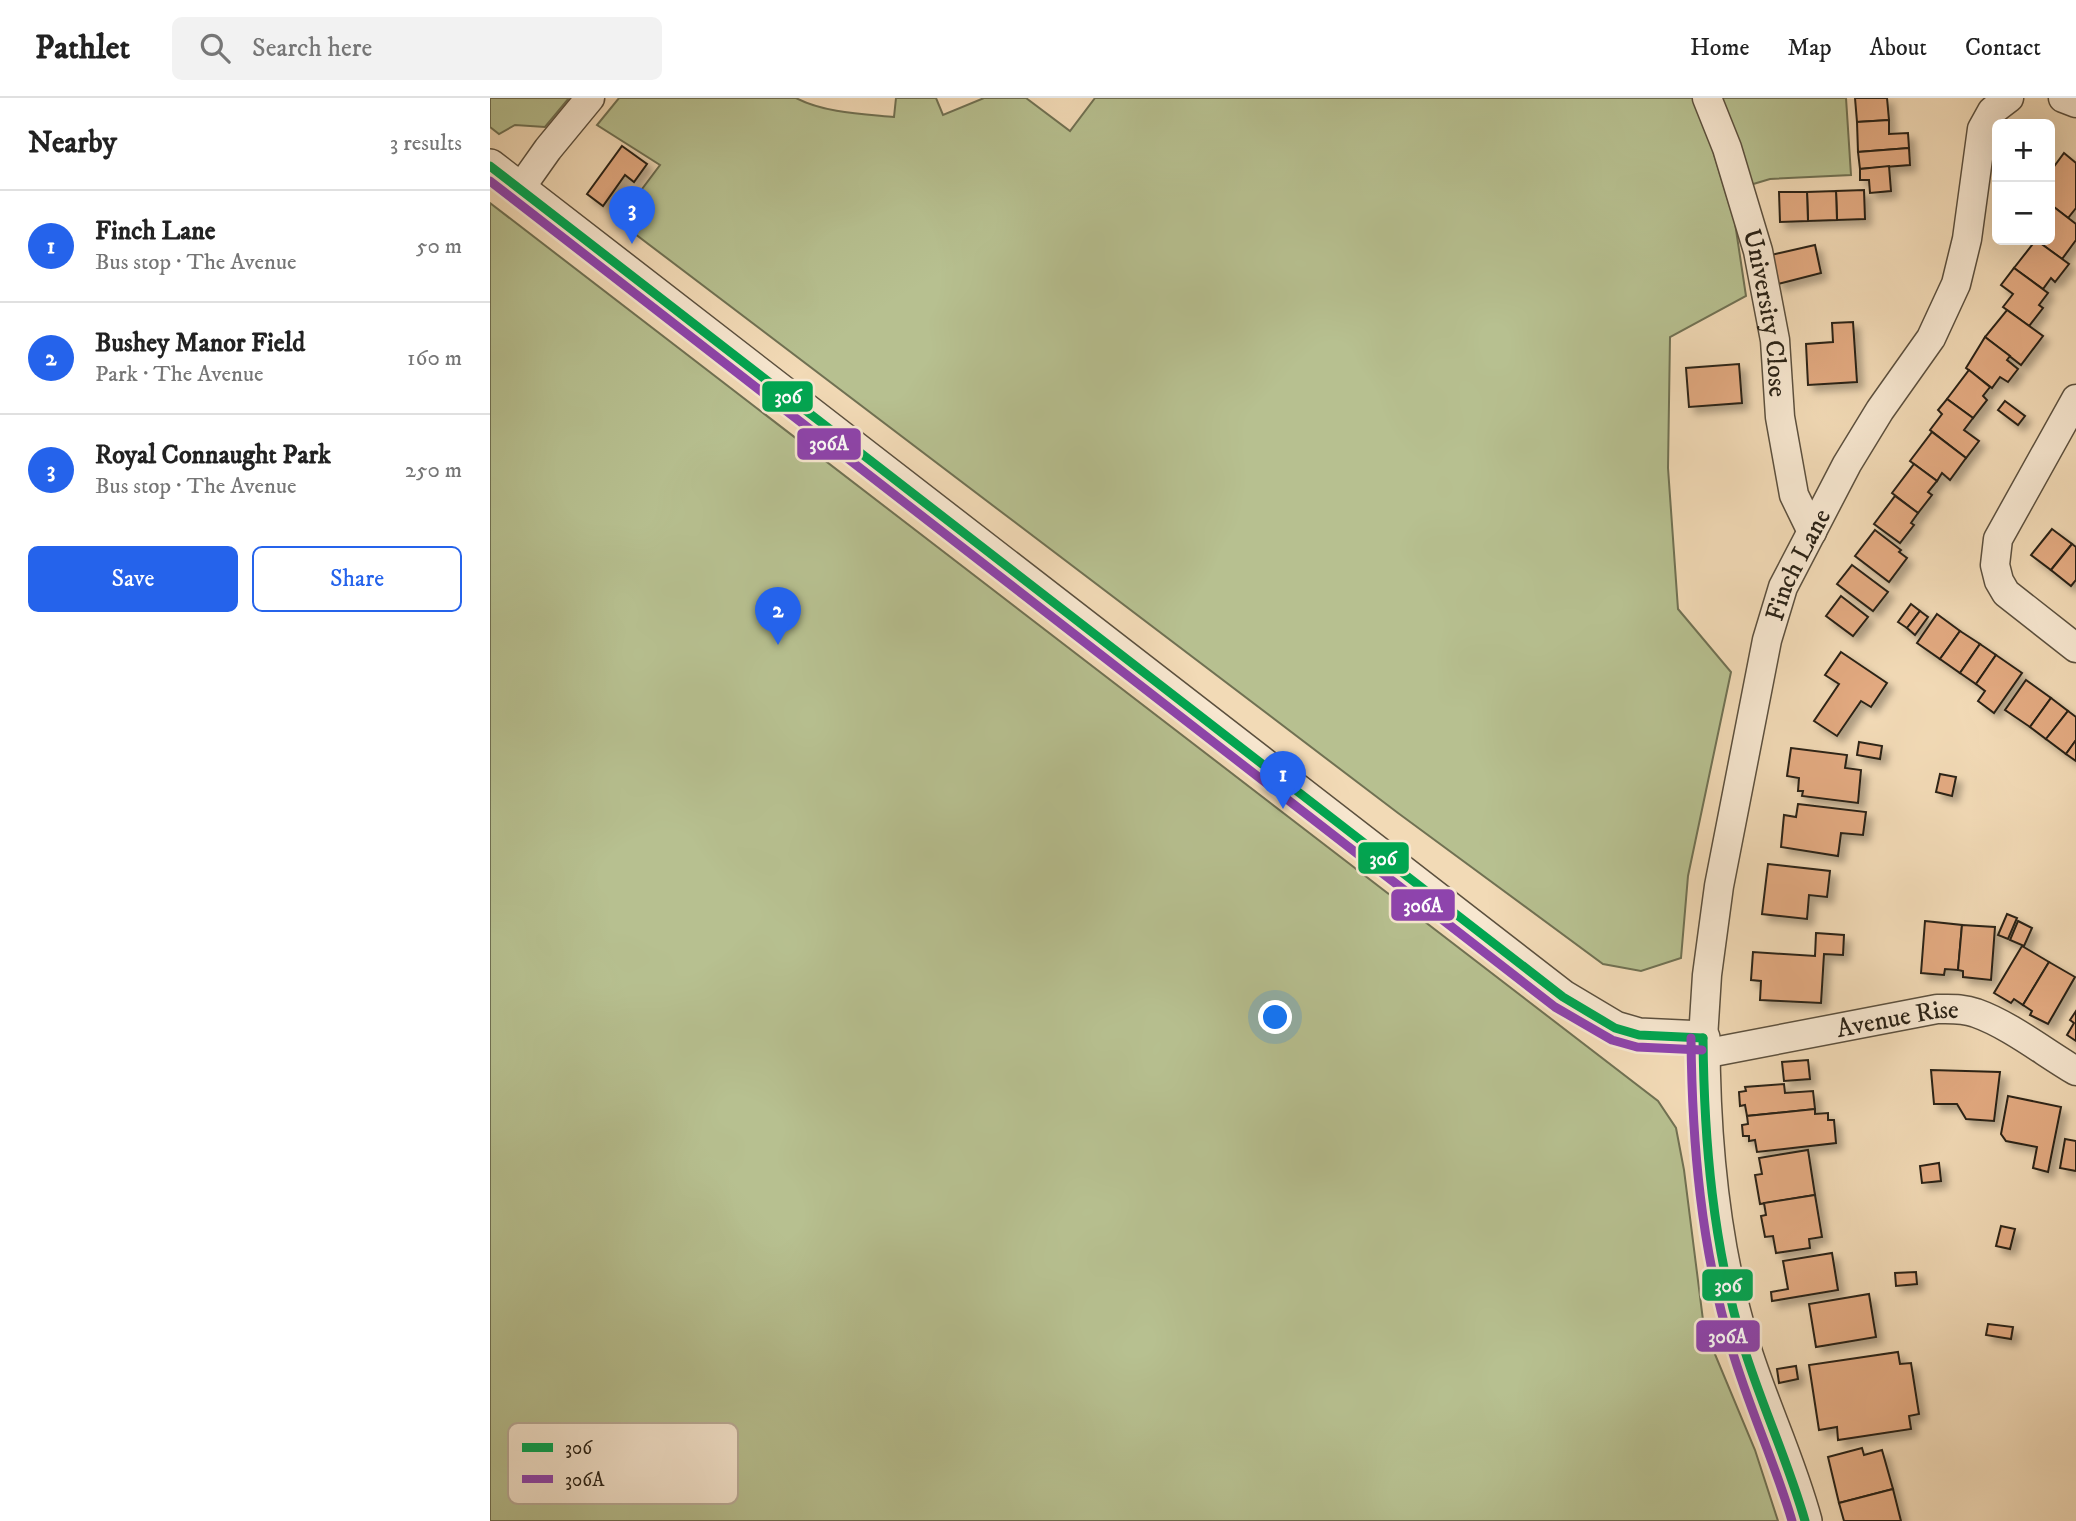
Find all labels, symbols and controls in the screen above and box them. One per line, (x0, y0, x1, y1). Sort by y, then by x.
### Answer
search box (172, 17, 662, 80)
text: Pathlet (35, 28, 130, 69)
icon: search (196, 29, 234, 67)
text: Search here (252, 32, 372, 65)
text: Home (1690, 33, 1749, 63)
text: Map (1787, 33, 1832, 63)
text: About (1870, 33, 1927, 63)
text: Contact (1965, 33, 2041, 63)
map controls (1992, 119, 2055, 245)
button: + (1992, 119, 2055, 182)
text: Nearby (28, 125, 117, 162)
text: 3 results (390, 129, 462, 158)
button: − (1992, 182, 2055, 245)
pin: 3 (609, 186, 655, 244)
text: Finch Lane (95, 215, 216, 248)
street label: University Close (1734, 225, 1794, 398)
text: 1 (47, 232, 55, 261)
text: 50 m (416, 232, 462, 261)
text: Bus stop · The Avenue (95, 248, 297, 277)
text: Bushey Manor Field (95, 327, 305, 360)
text: 2 (45, 344, 57, 373)
text: 160 m (407, 344, 462, 373)
text: Park · The Avenue (95, 360, 264, 389)
line badge: 306 (761, 380, 814, 413)
text: 306 (774, 386, 803, 409)
line badge: 306A (796, 427, 862, 461)
text: 306A (809, 433, 850, 456)
text: Royal Connaught Park (95, 439, 331, 472)
text: 3 (47, 456, 55, 485)
text: 250 m (405, 456, 462, 485)
text: Bus stop · The Avenue (95, 472, 297, 501)
street label: Finch Lane (1759, 503, 1839, 625)
button: Save (28, 546, 238, 612)
button: Share (252, 546, 462, 612)
pin: 2 (755, 587, 801, 645)
pin: 1 (1260, 751, 1306, 809)
line badge: 306 (1357, 841, 1410, 875)
text: 306 (1369, 848, 1398, 871)
line badge: 306A (1390, 888, 1456, 922)
text: 306A (1403, 895, 1444, 918)
street label: Avenue Rise (1834, 994, 1959, 1046)
your location (1258, 1000, 1292, 1034)
line badge: 306 (1701, 1268, 1754, 1302)
text: 306 (1714, 1275, 1743, 1298)
line badge: 306A (1695, 1319, 1761, 1353)
text: 306A (1708, 1326, 1749, 1349)
legend (508, 1423, 738, 1504)
text: 306 (565, 1437, 593, 1460)
text: 306A (565, 1469, 605, 1492)

